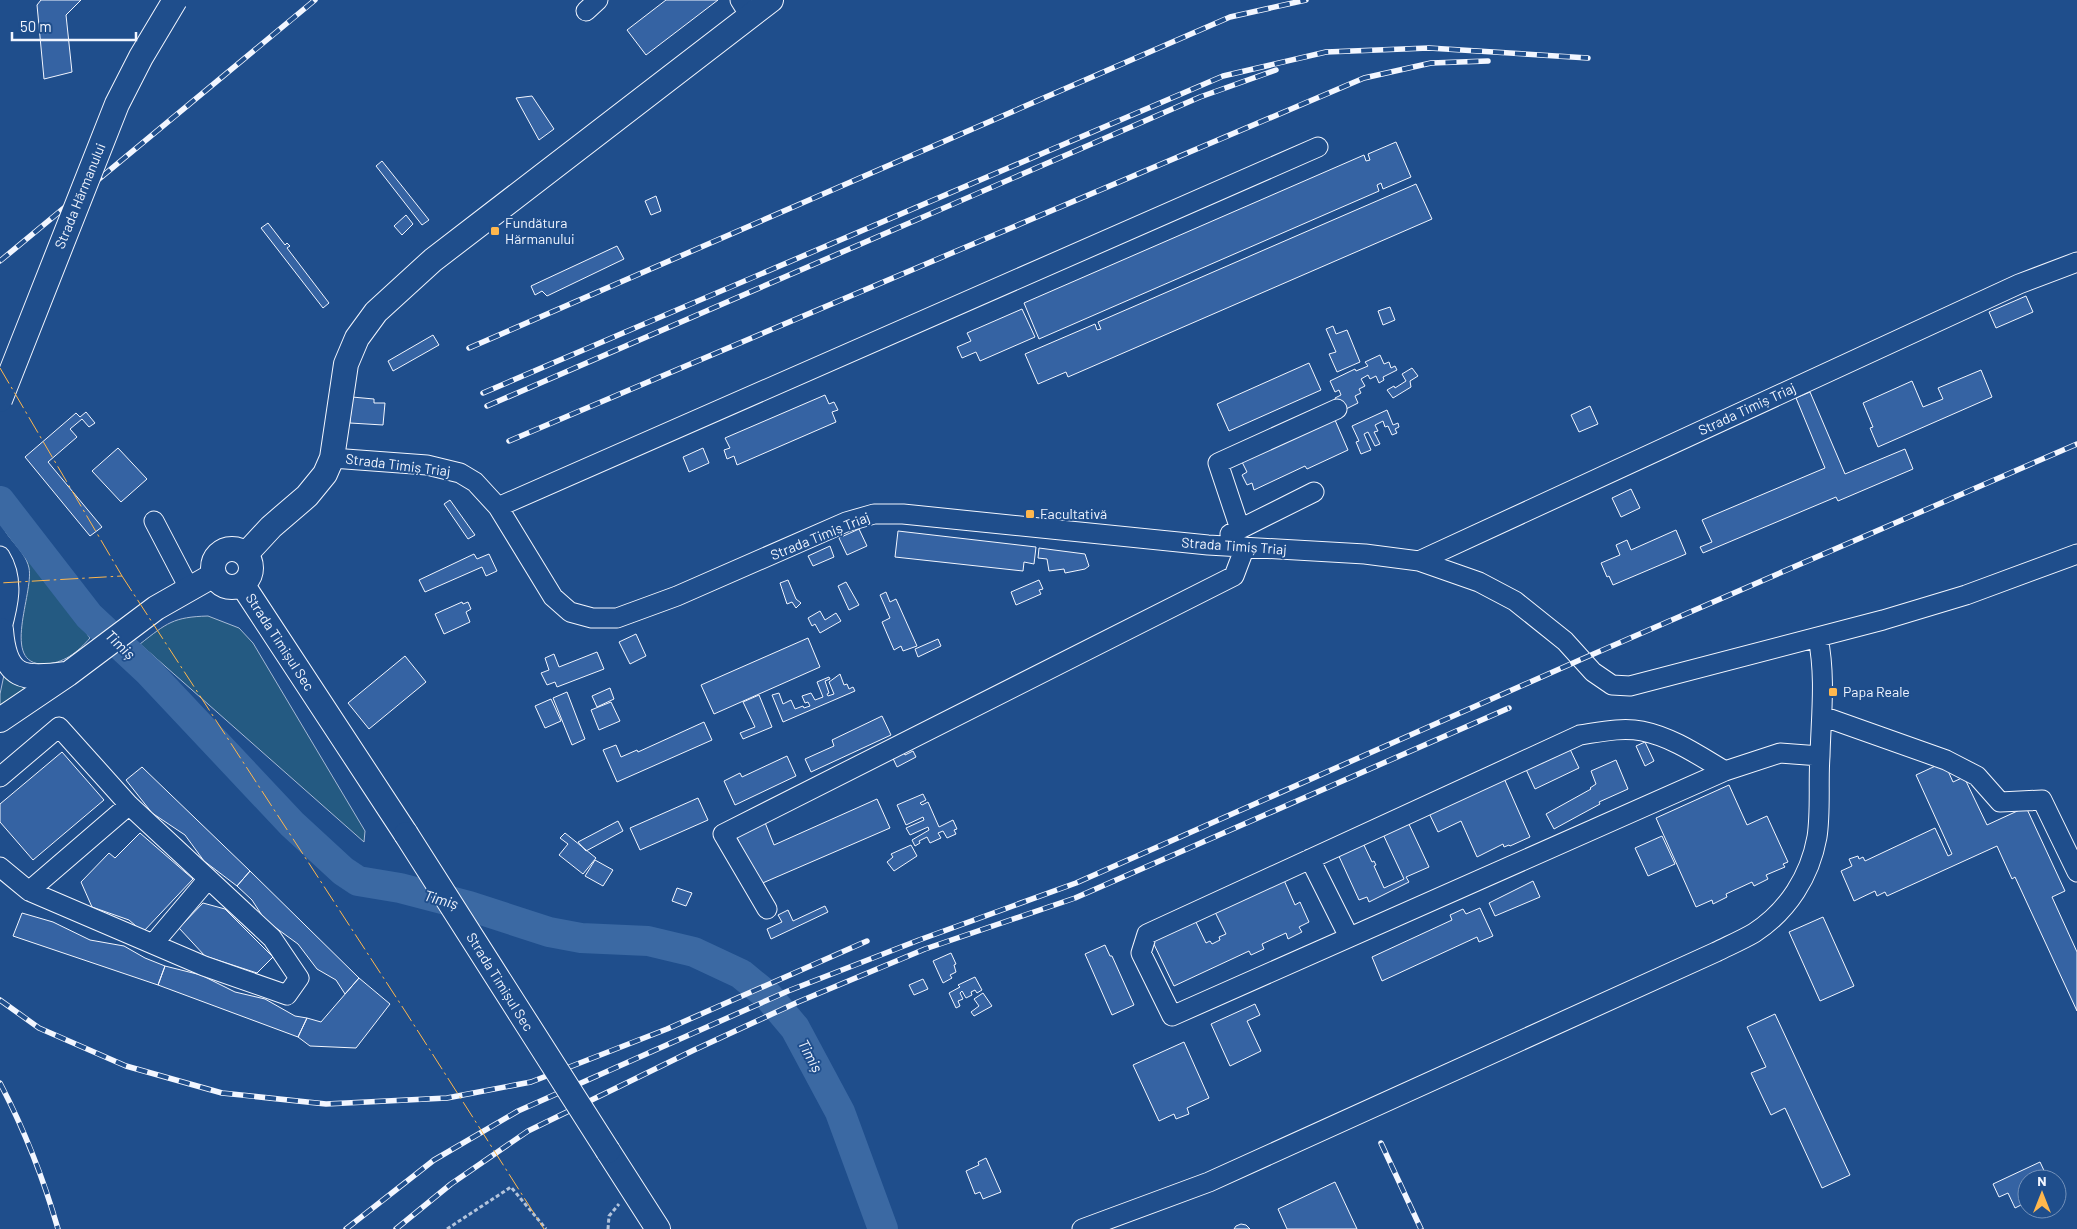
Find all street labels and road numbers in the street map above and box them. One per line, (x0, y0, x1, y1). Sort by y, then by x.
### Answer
street label: Strada Hărmanului (51, 140, 109, 251)
street label: Strada Timiș Triaj (1695, 379, 1798, 439)
street label: Strada Timiș Triaj (345, 450, 452, 479)
street label: Strada Timiș Triaj (768, 508, 872, 563)
street label: Strada Timiș Triaj (1181, 533, 1287, 558)
street label: Strada Timișul Sec (243, 590, 318, 694)
street label: Strada Timișul Sec (463, 929, 538, 1034)

